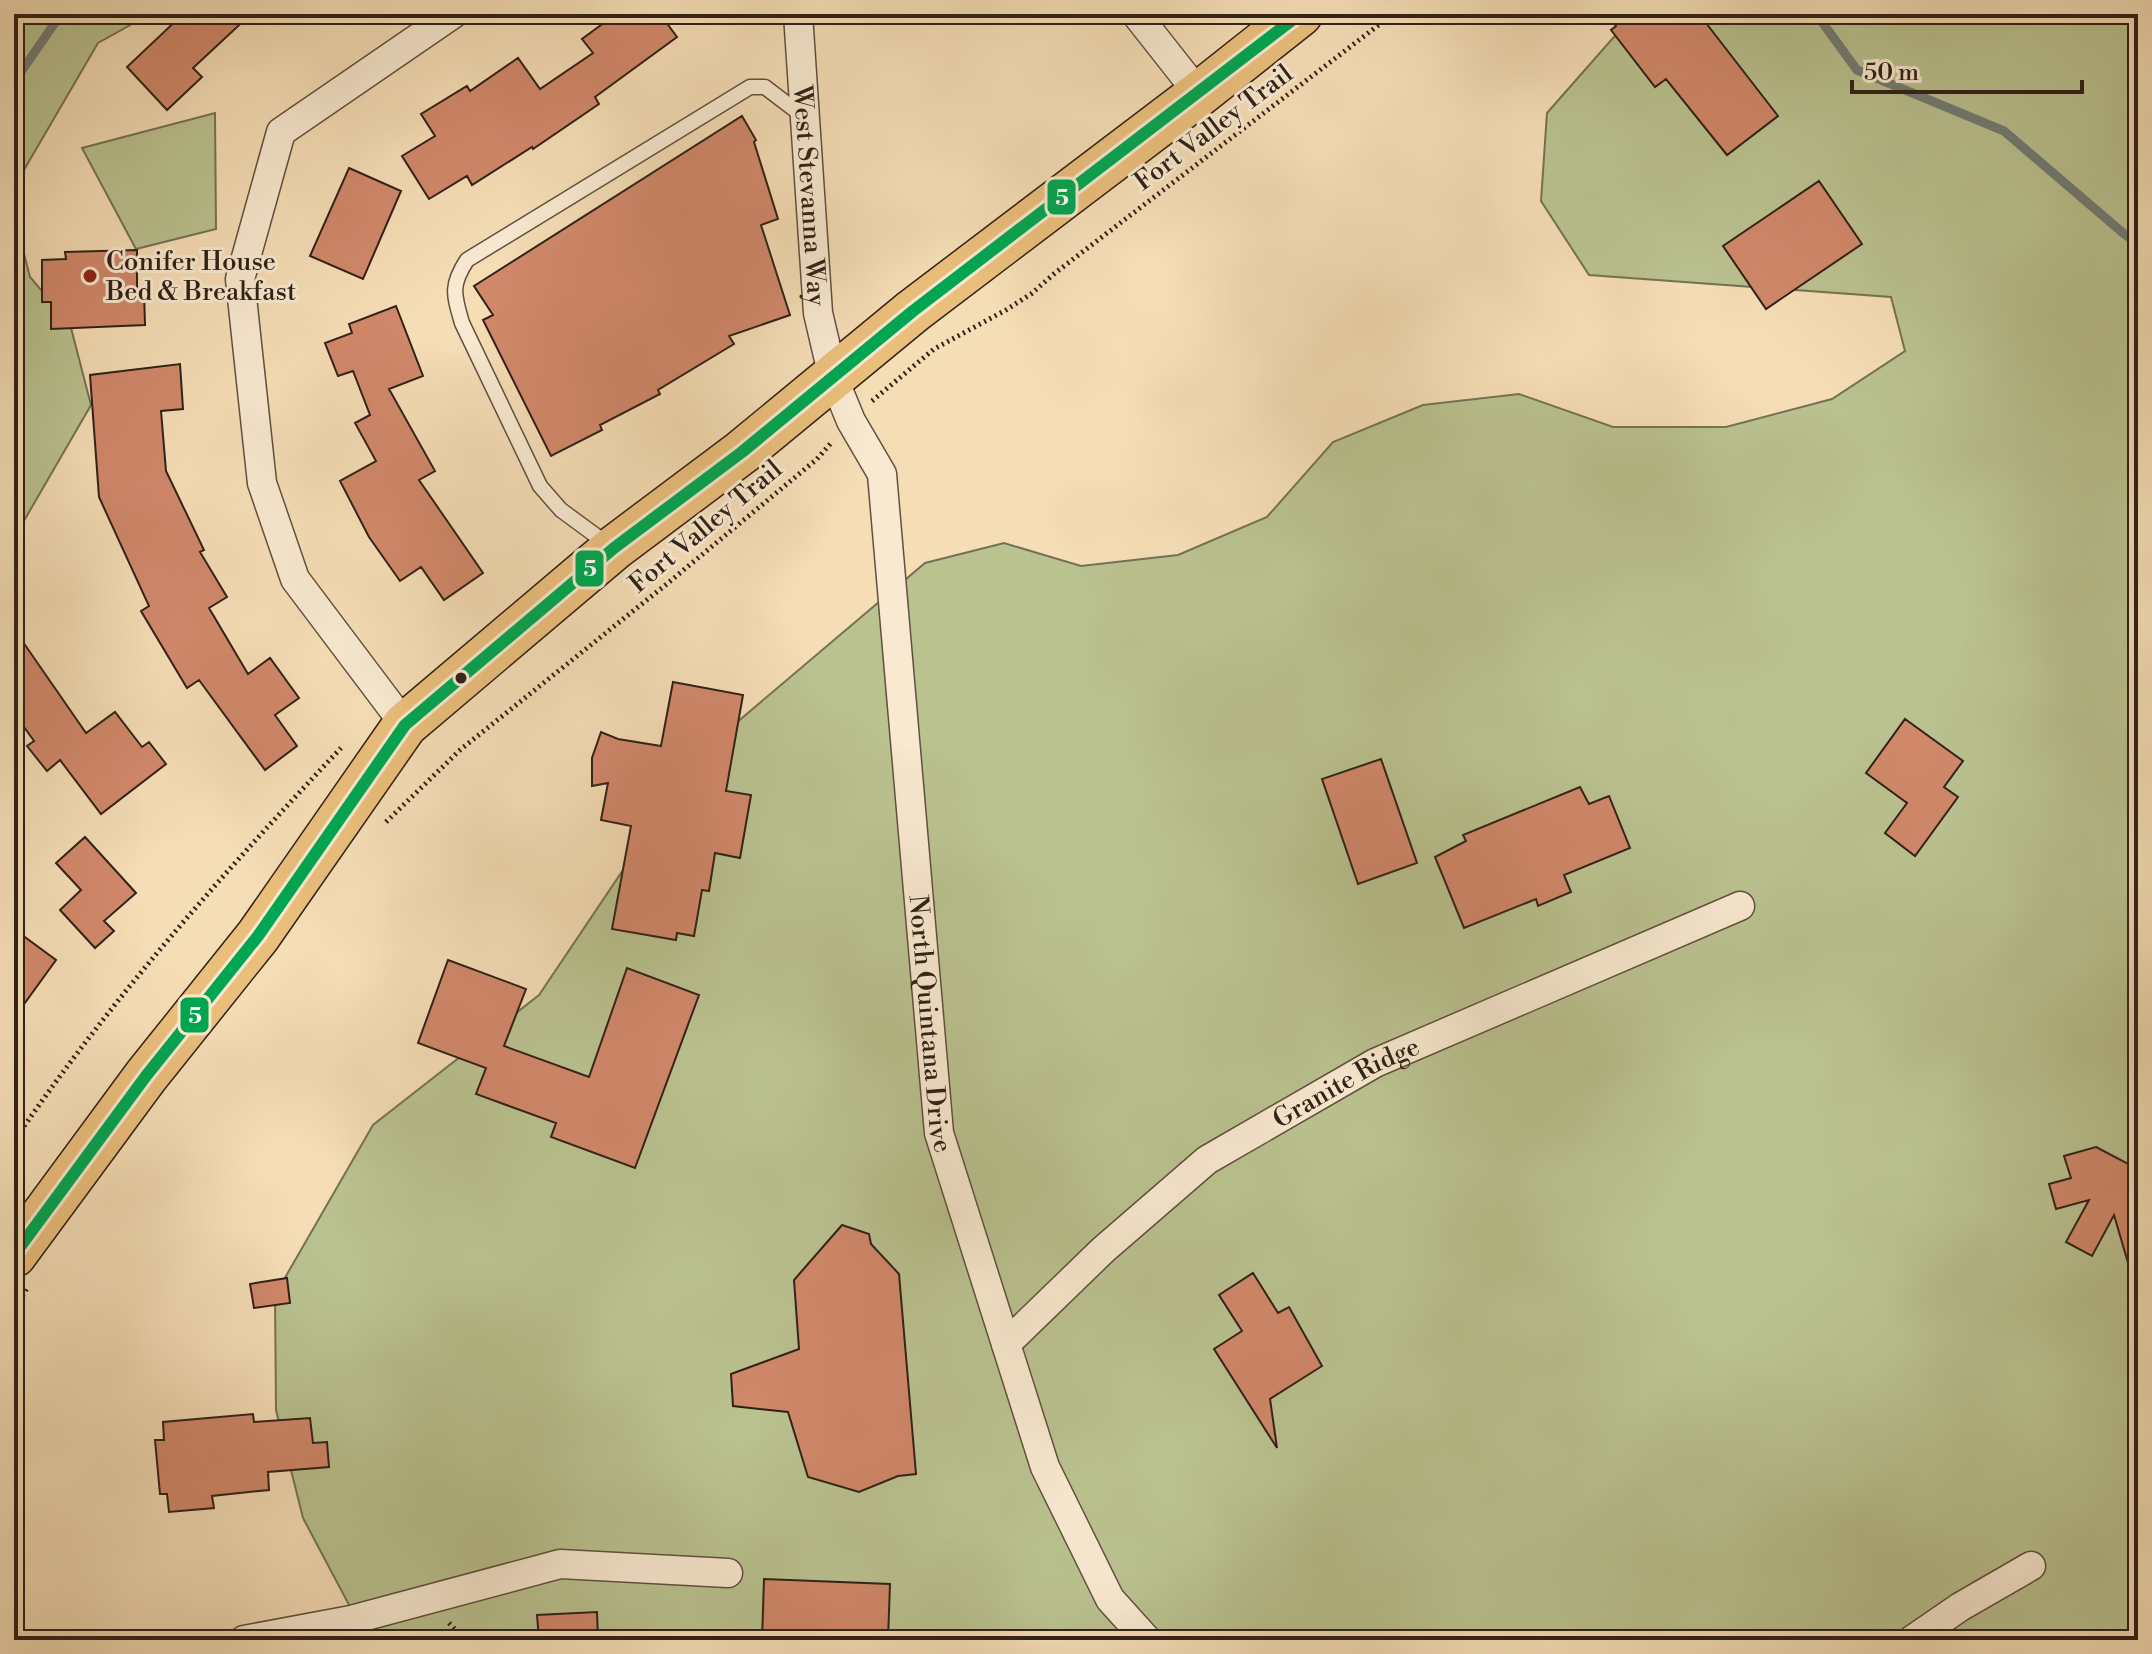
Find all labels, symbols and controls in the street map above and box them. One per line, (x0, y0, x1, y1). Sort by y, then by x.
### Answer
scale bar (1852, 44, 2082, 94)
street label: Fort Valley Trail (1128, 58, 1299, 198)
text: 50 m (1864, 58, 1919, 88)
street label: West Stevanna Way (786, 83, 833, 307)
line badge: 5 (1046, 178, 1077, 216)
text: 5 (1055, 185, 1069, 212)
place label: Conifer House Bed & Breakfast (105, 246, 296, 308)
marker: Conifer House Bed & Breakfast (81, 267, 99, 285)
street label: Fort Valley Trail (623, 453, 789, 600)
line badge: 5 (574, 549, 605, 588)
text: 5 (583, 556, 597, 583)
unlabelled marker (453, 670, 469, 686)
street label: North Quintana Drive (901, 894, 959, 1157)
line badge: 5 (179, 996, 210, 1034)
text: 5 (188, 1003, 202, 1030)
street label: Granite Ridge (1267, 1031, 1425, 1136)

